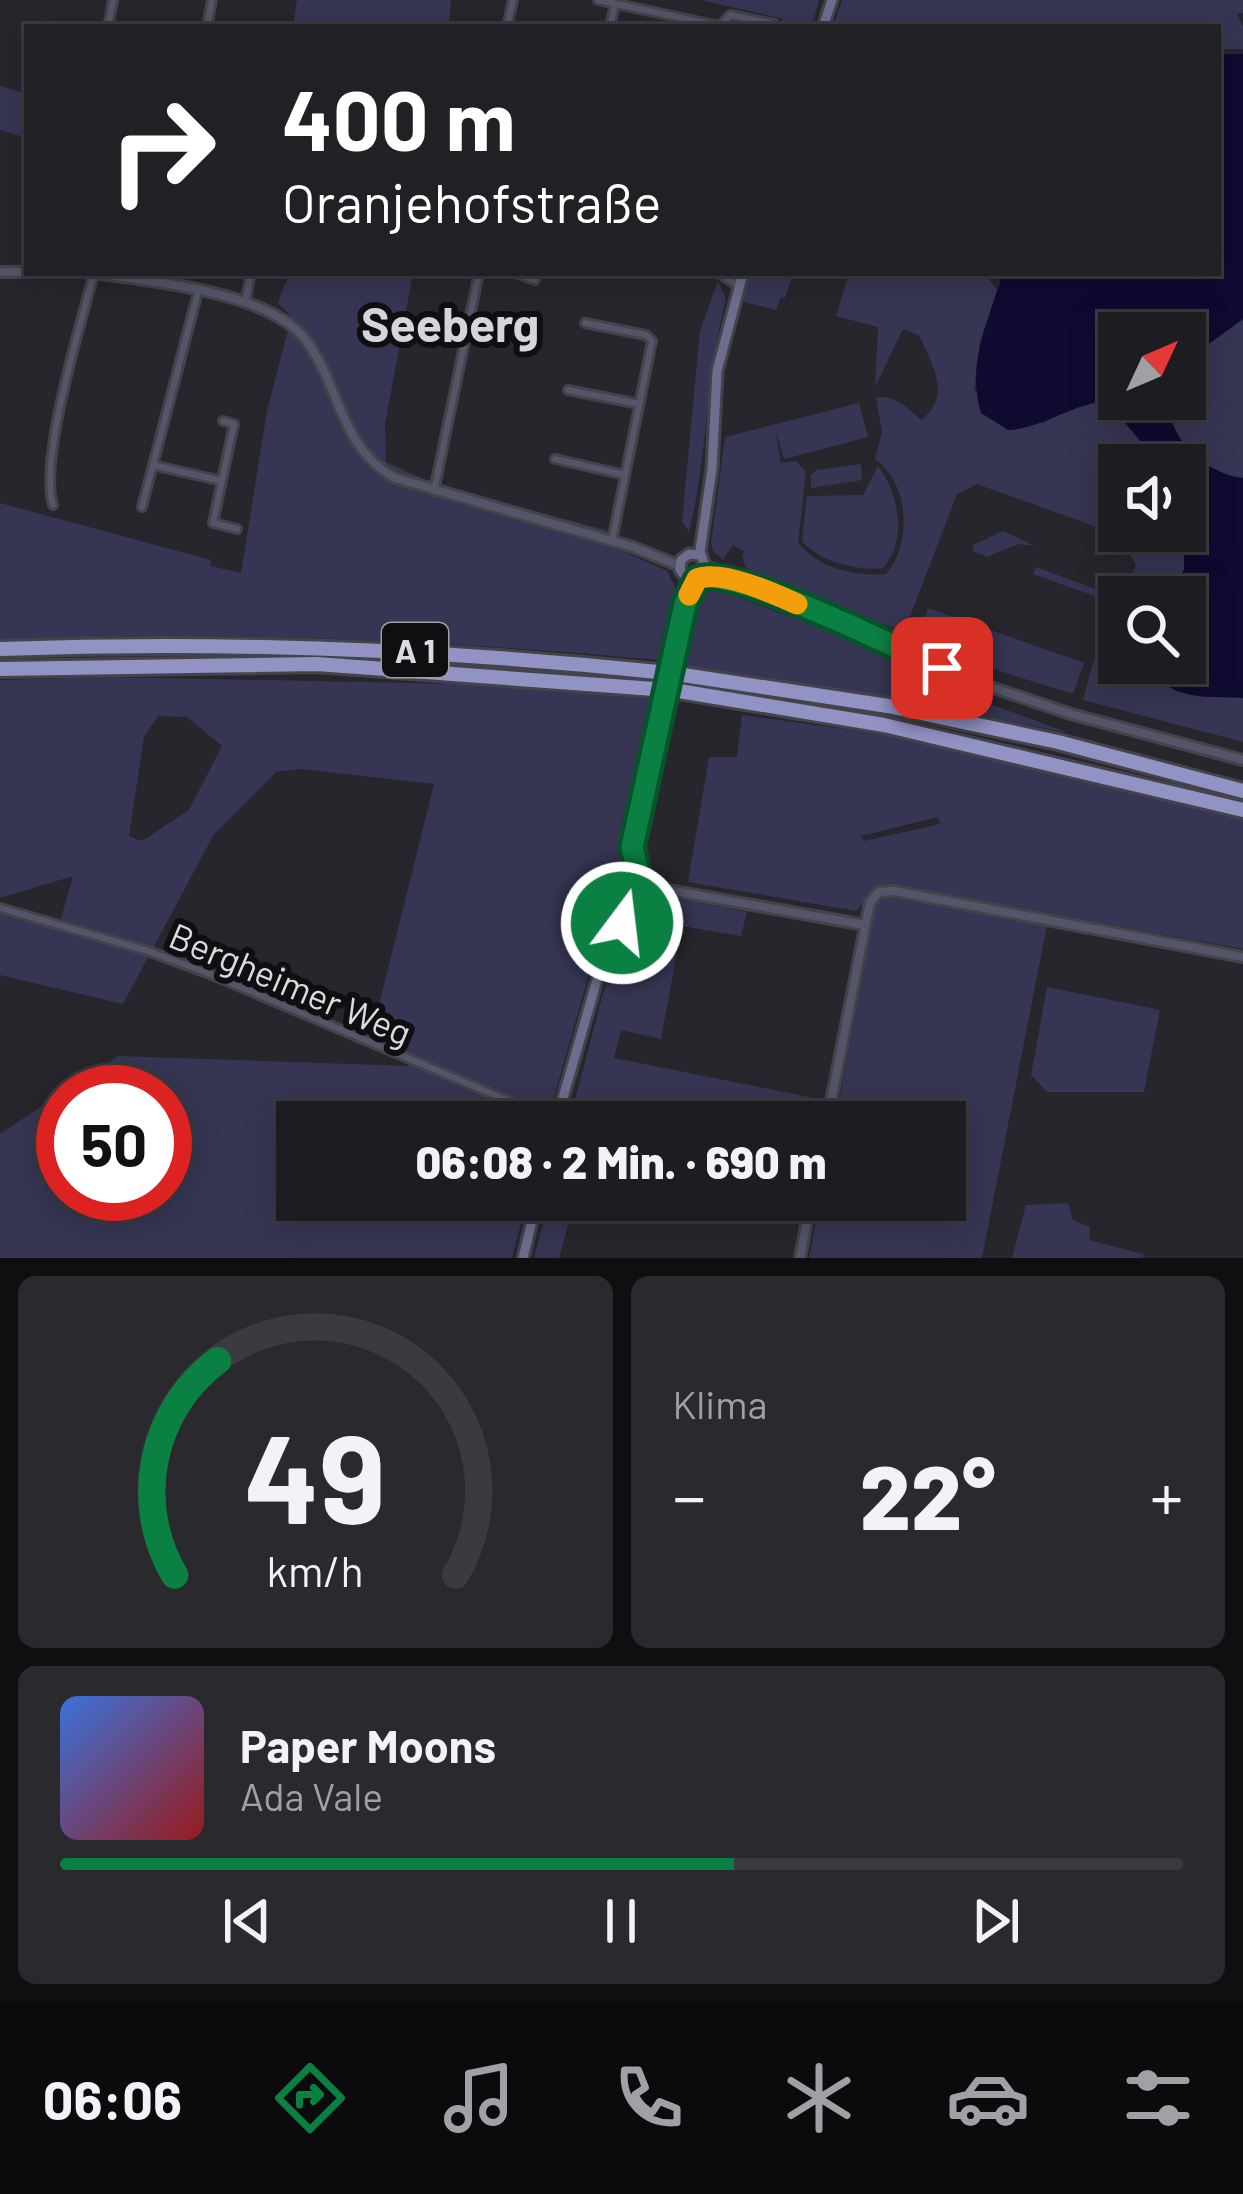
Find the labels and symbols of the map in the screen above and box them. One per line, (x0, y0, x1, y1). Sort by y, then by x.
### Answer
district label: Seeberg (361, 294, 539, 352)
north arrow (1098, 312, 1206, 420)
pin (891, 617, 993, 719)
road number: A 1 (382, 623, 448, 677)
position arrow (559, 860, 685, 986)
street label: Bergheimer Weg (164, 913, 418, 1053)
speed limit sign: 50 (36, 1065, 192, 1221)

